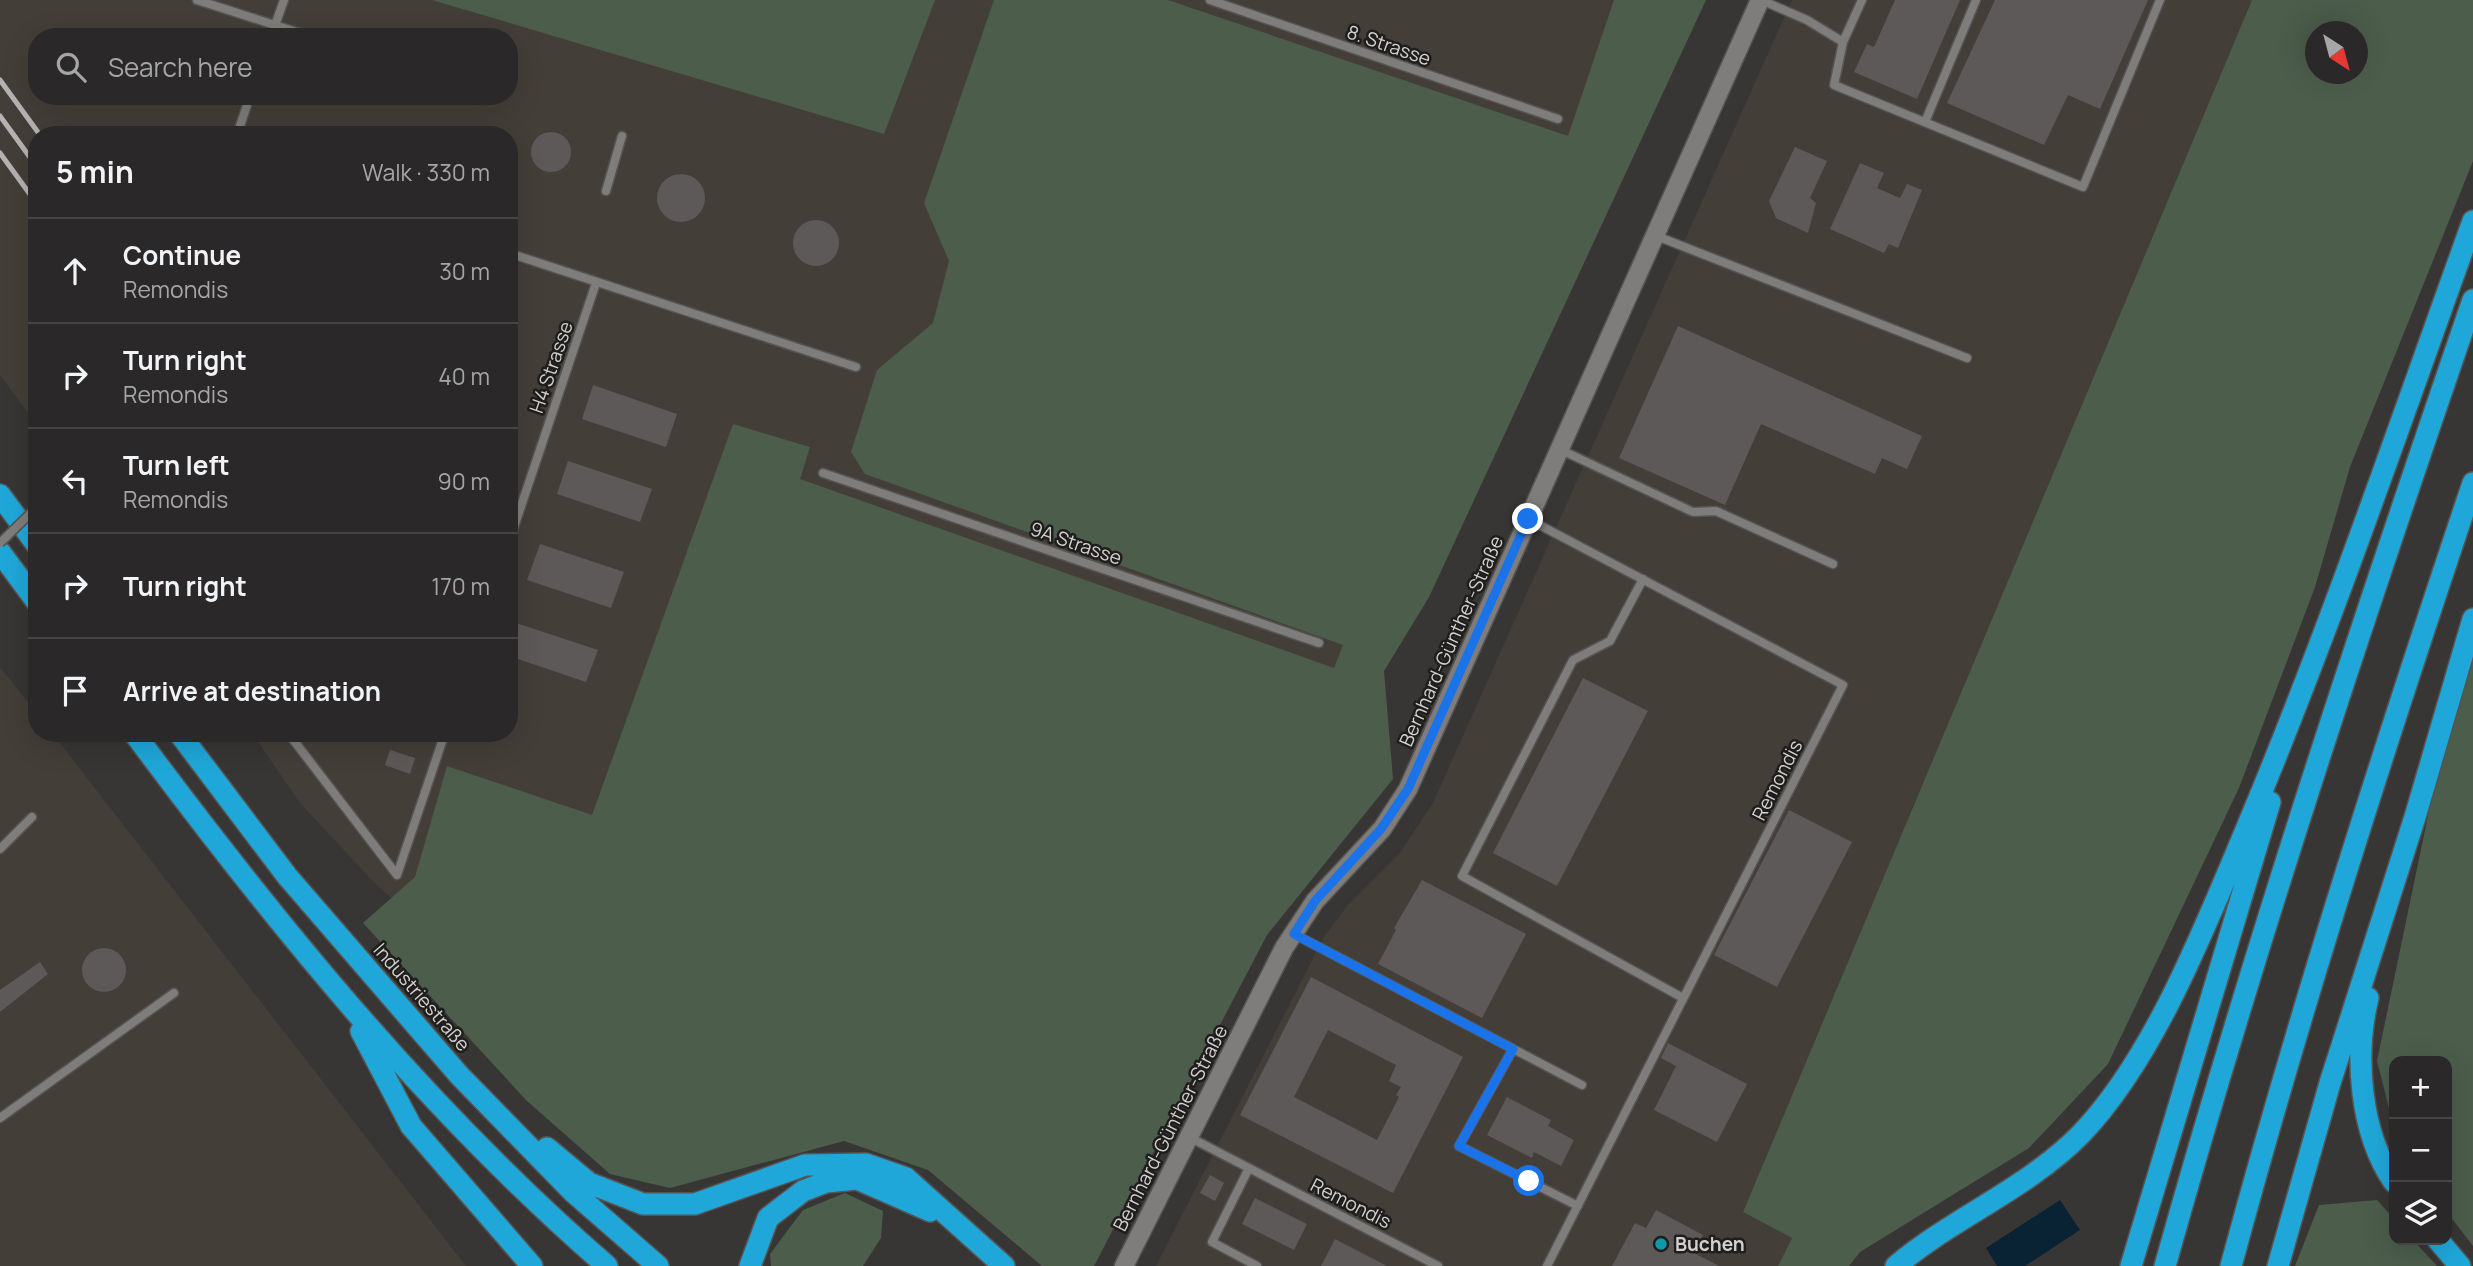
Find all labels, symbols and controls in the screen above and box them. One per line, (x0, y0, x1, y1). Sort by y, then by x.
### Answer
street label: 8. Strasse (1344, 19, 1434, 71)
north arrow (2305, 21, 2368, 84)
search box (28, 28, 518, 105)
icon: search (52, 48, 90, 86)
text: Search here (108, 49, 253, 85)
text: 5 min (56, 151, 134, 192)
text: Walk · 330 m (362, 156, 490, 188)
text: Continue (123, 237, 241, 273)
icon: ahead (56, 252, 94, 290)
text: 30 m (439, 255, 490, 287)
text: Remondis (123, 273, 228, 305)
street label: H4 Strasse (523, 318, 579, 416)
text: Turn right (123, 342, 247, 378)
icon: right (56, 357, 94, 395)
text: 40 m (438, 360, 490, 392)
text: Remondis (123, 378, 228, 410)
text: Turn left (123, 447, 230, 483)
icon: left (56, 462, 94, 500)
text: 90 m (438, 465, 490, 497)
text: Remondis (123, 483, 228, 515)
route end (1512, 503, 1543, 534)
street label: 9A Strasse (1027, 515, 1125, 571)
street label: Bernhard-Günther-Straße (1393, 531, 1509, 751)
icon: right (56, 567, 94, 605)
text: Turn right (123, 568, 247, 604)
text: 170 m (431, 570, 490, 602)
icon: arrive (56, 672, 94, 710)
text: Arrive at destination (123, 673, 381, 709)
street label: Remondis (1746, 735, 1808, 825)
street label: Industriestraße (368, 937, 476, 1057)
street label: Bernhard-Günther-Straße (1107, 1020, 1233, 1236)
map controls (2389, 1056, 2452, 1245)
button: + (2389, 1056, 2452, 1119)
button: − (2389, 1119, 2452, 1182)
route start (1513, 1165, 1544, 1196)
street label: Remondis (1306, 1172, 1396, 1234)
button: layers (2389, 1182, 2452, 1245)
place label: Buchen (1675, 1231, 1745, 1257)
marker: Buchen (1653, 1236, 1669, 1252)

